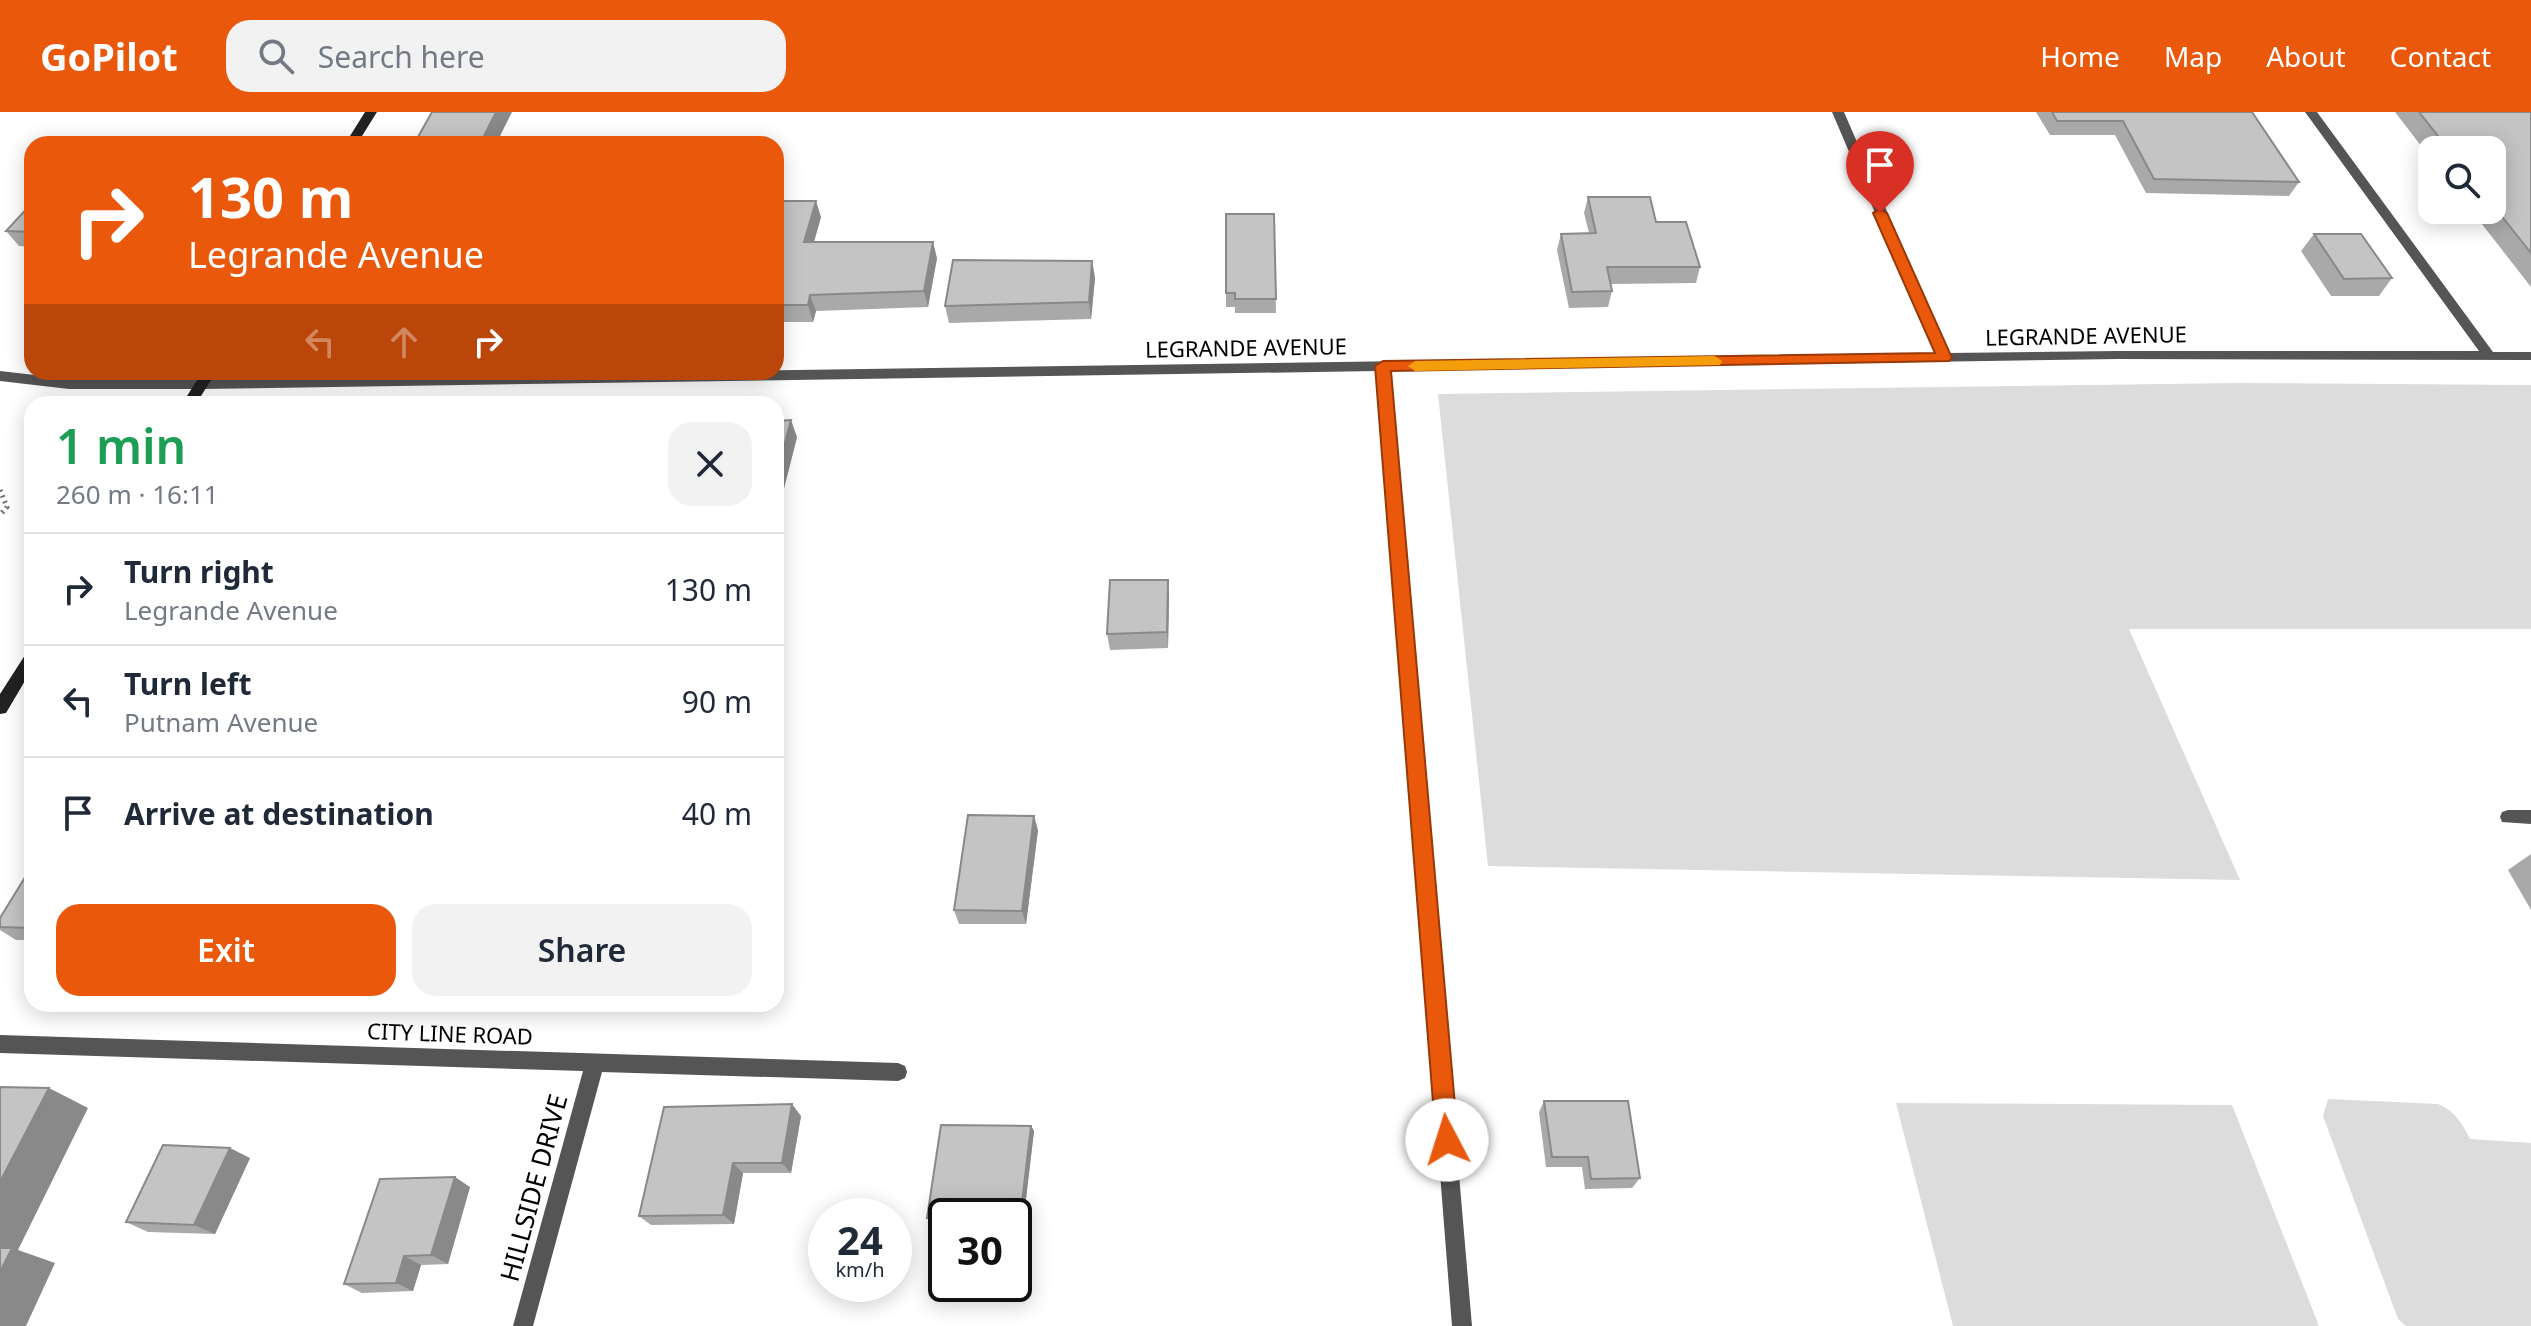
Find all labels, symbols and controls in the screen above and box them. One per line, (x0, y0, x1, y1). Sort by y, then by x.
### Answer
search box (226, 20, 786, 92)
text: GoPilot (40, 30, 178, 82)
icon: search (254, 34, 298, 78)
text: Search here (318, 36, 485, 77)
text: Home (2040, 37, 2120, 75)
text: Map (2164, 37, 2222, 75)
text: About (2266, 37, 2346, 75)
text: Contact (2390, 37, 2491, 75)
pin (1846, 131, 1914, 213)
map controls (2418, 136, 2506, 224)
button: search (2418, 136, 2506, 224)
icon: arrive (1858, 143, 1902, 187)
text: 130 m (188, 158, 353, 234)
icon: right (56, 168, 160, 272)
text: Legrande Avenue (188, 230, 484, 279)
street label: LEGRANDE AVENUE (1985, 318, 2187, 352)
icon: left (298, 320, 342, 364)
icon: ahead (382, 320, 426, 364)
icon: right (466, 320, 510, 364)
street label: LEGRANDE AVENUE (1145, 330, 1347, 364)
text: 1 min (56, 413, 186, 478)
button: close (668, 422, 752, 506)
text: 260 m · 16:11 (56, 476, 219, 512)
text: Turn right (124, 551, 274, 592)
icon: right (56, 567, 100, 611)
text: 130 m (665, 569, 752, 610)
text: Legrande Avenue (124, 592, 338, 628)
text: Turn left (124, 663, 252, 704)
icon: left (56, 679, 100, 723)
text: 90 m (682, 681, 752, 722)
text: Putnam Avenue (124, 704, 318, 740)
icon: arrive (56, 791, 100, 835)
text: Arrive at destination (124, 793, 434, 834)
text: 40 m (682, 793, 752, 834)
button: Exit (56, 904, 396, 996)
button: Share (412, 904, 752, 996)
street label: CITY LINE ROAD (367, 1015, 533, 1051)
street label: HILLSIDE DRIVE (491, 1090, 575, 1285)
position arrow (1405, 1098, 1489, 1182)
speed limit sign: 30 (928, 1198, 1032, 1302)
text: 24 (837, 1212, 883, 1267)
text: km/h (835, 1256, 885, 1283)

